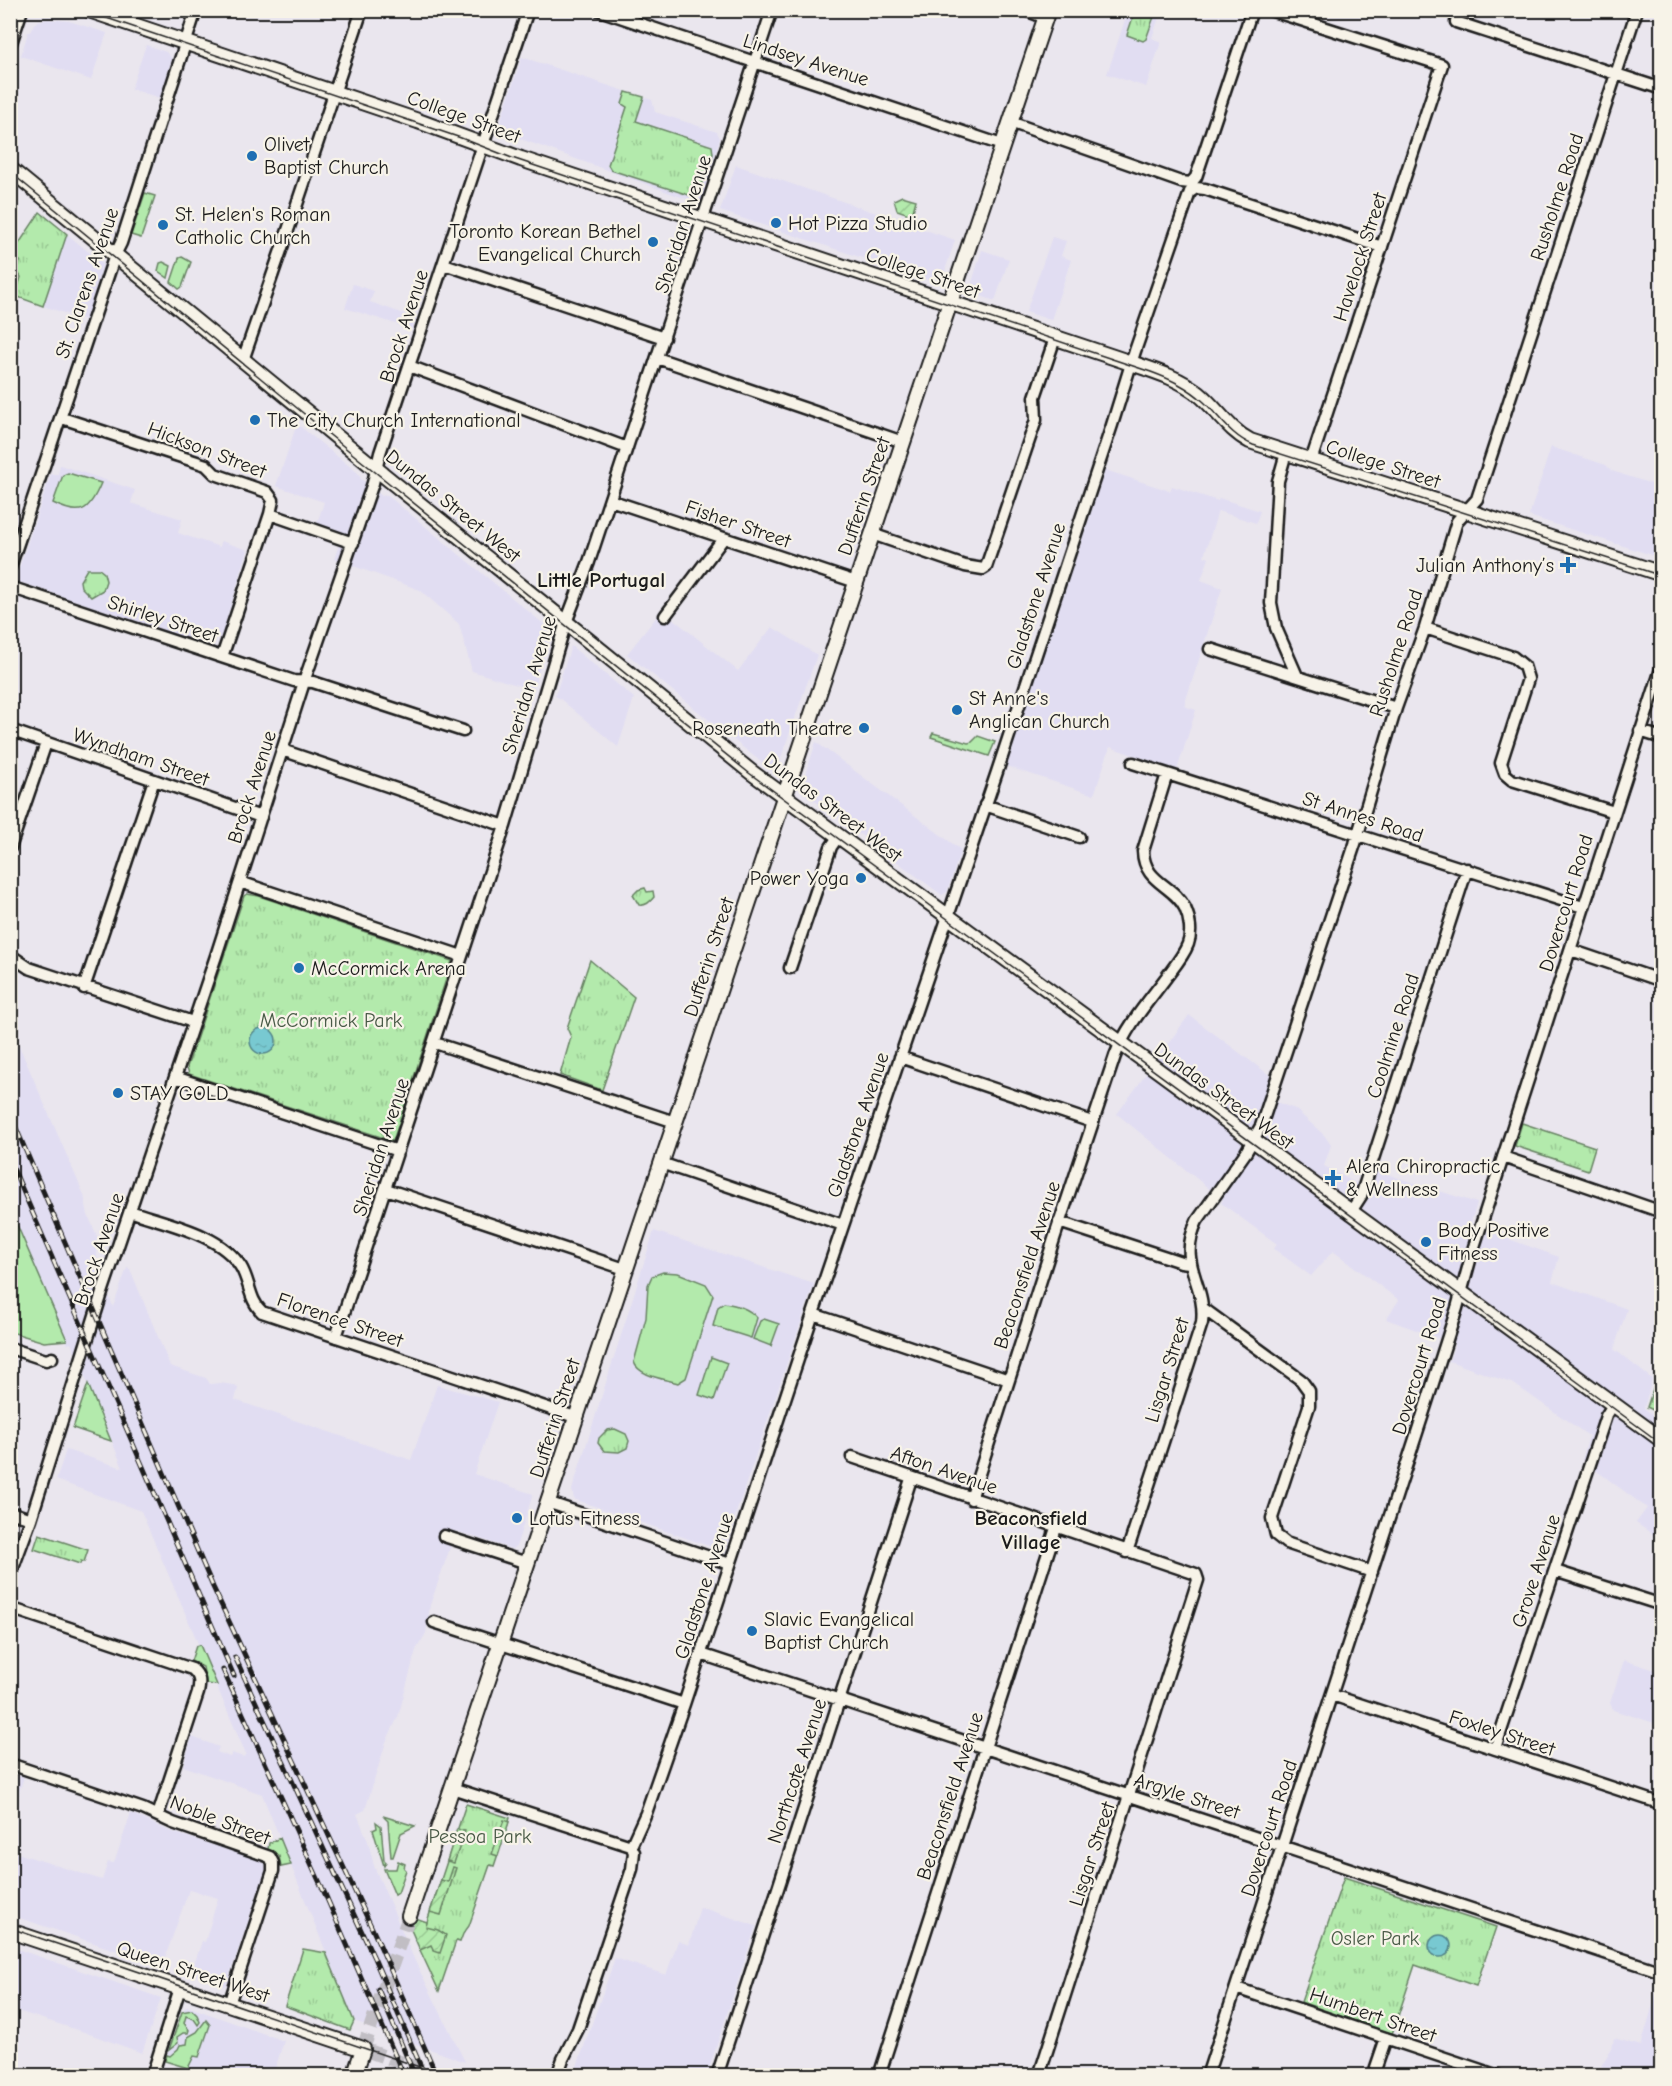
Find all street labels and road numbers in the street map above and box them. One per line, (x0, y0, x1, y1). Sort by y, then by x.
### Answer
street label: Lindsey Avenue (740, 29, 872, 91)
street label: College Street (404, 86, 525, 149)
street label: Rusholme Road (1526, 130, 1588, 264)
street label: Sheridan Avenue (650, 152, 716, 296)
street label: Havelock Street (1328, 189, 1392, 324)
street label: St. Clarens Avenue (50, 205, 124, 361)
street label: College Street (863, 243, 984, 304)
street label: Brock Avenue (375, 267, 433, 385)
street label: Hickson Street (145, 417, 271, 484)
street label: Dufferin Street (833, 432, 895, 558)
street label: College Street (1323, 435, 1444, 494)
street label: Dundas Street West (381, 445, 526, 568)
street label: Fisher Street (682, 495, 795, 553)
street label: Gladstone Avenue (1002, 520, 1070, 672)
street label: Rusholme Road (1365, 586, 1427, 720)
street label: Shirley Street (105, 590, 222, 648)
street label: Sheridan Avenue (497, 613, 561, 757)
street label: Wyndham Street (70, 723, 213, 791)
street label: Brock Avenue (223, 728, 281, 846)
street label: Dundas Street West (760, 749, 907, 868)
street label: St Annes Road (1300, 787, 1426, 847)
street label: Dovercourt Road (1534, 832, 1598, 974)
street label: Dufferin Street (679, 893, 739, 1019)
street label: Coolmine Road (1362, 971, 1424, 1101)
street label: Dundas Street West (1150, 1038, 1299, 1155)
street label: Gladstone Avenue (822, 1049, 894, 1201)
street label: Sheridan Avenue (348, 1075, 414, 1219)
street label: Beaconsfield Avenue (989, 1178, 1065, 1352)
street label: Brock Avenue (69, 1190, 129, 1308)
street label: Florence Street (274, 1288, 407, 1353)
street label: Dovercourt Road (1387, 1295, 1451, 1437)
street label: Lisgar Street (1140, 1314, 1194, 1425)
street label: Dufferin Street (525, 1354, 585, 1480)
street label: Afton Avenue (888, 1441, 1000, 1499)
street label: Gladstone Avenue (670, 1510, 738, 1662)
street label: Grove Avenue (1507, 1511, 1565, 1631)
street label: Northcote Avenue (763, 1696, 831, 1846)
street label: Foxley Street (1446, 1705, 1559, 1761)
street label: Beaconsfield Avenue (912, 1709, 988, 1883)
street label: Dovercourt Road (1236, 1757, 1302, 1899)
street label: Argyle Street (1131, 1768, 1244, 1824)
street label: Noble Street (167, 1790, 275, 1850)
street label: Lisgar Street (1064, 1798, 1120, 1909)
street label: Queen Street West (114, 1937, 273, 2008)
street label: Humbert Street (1307, 1983, 1441, 2048)

